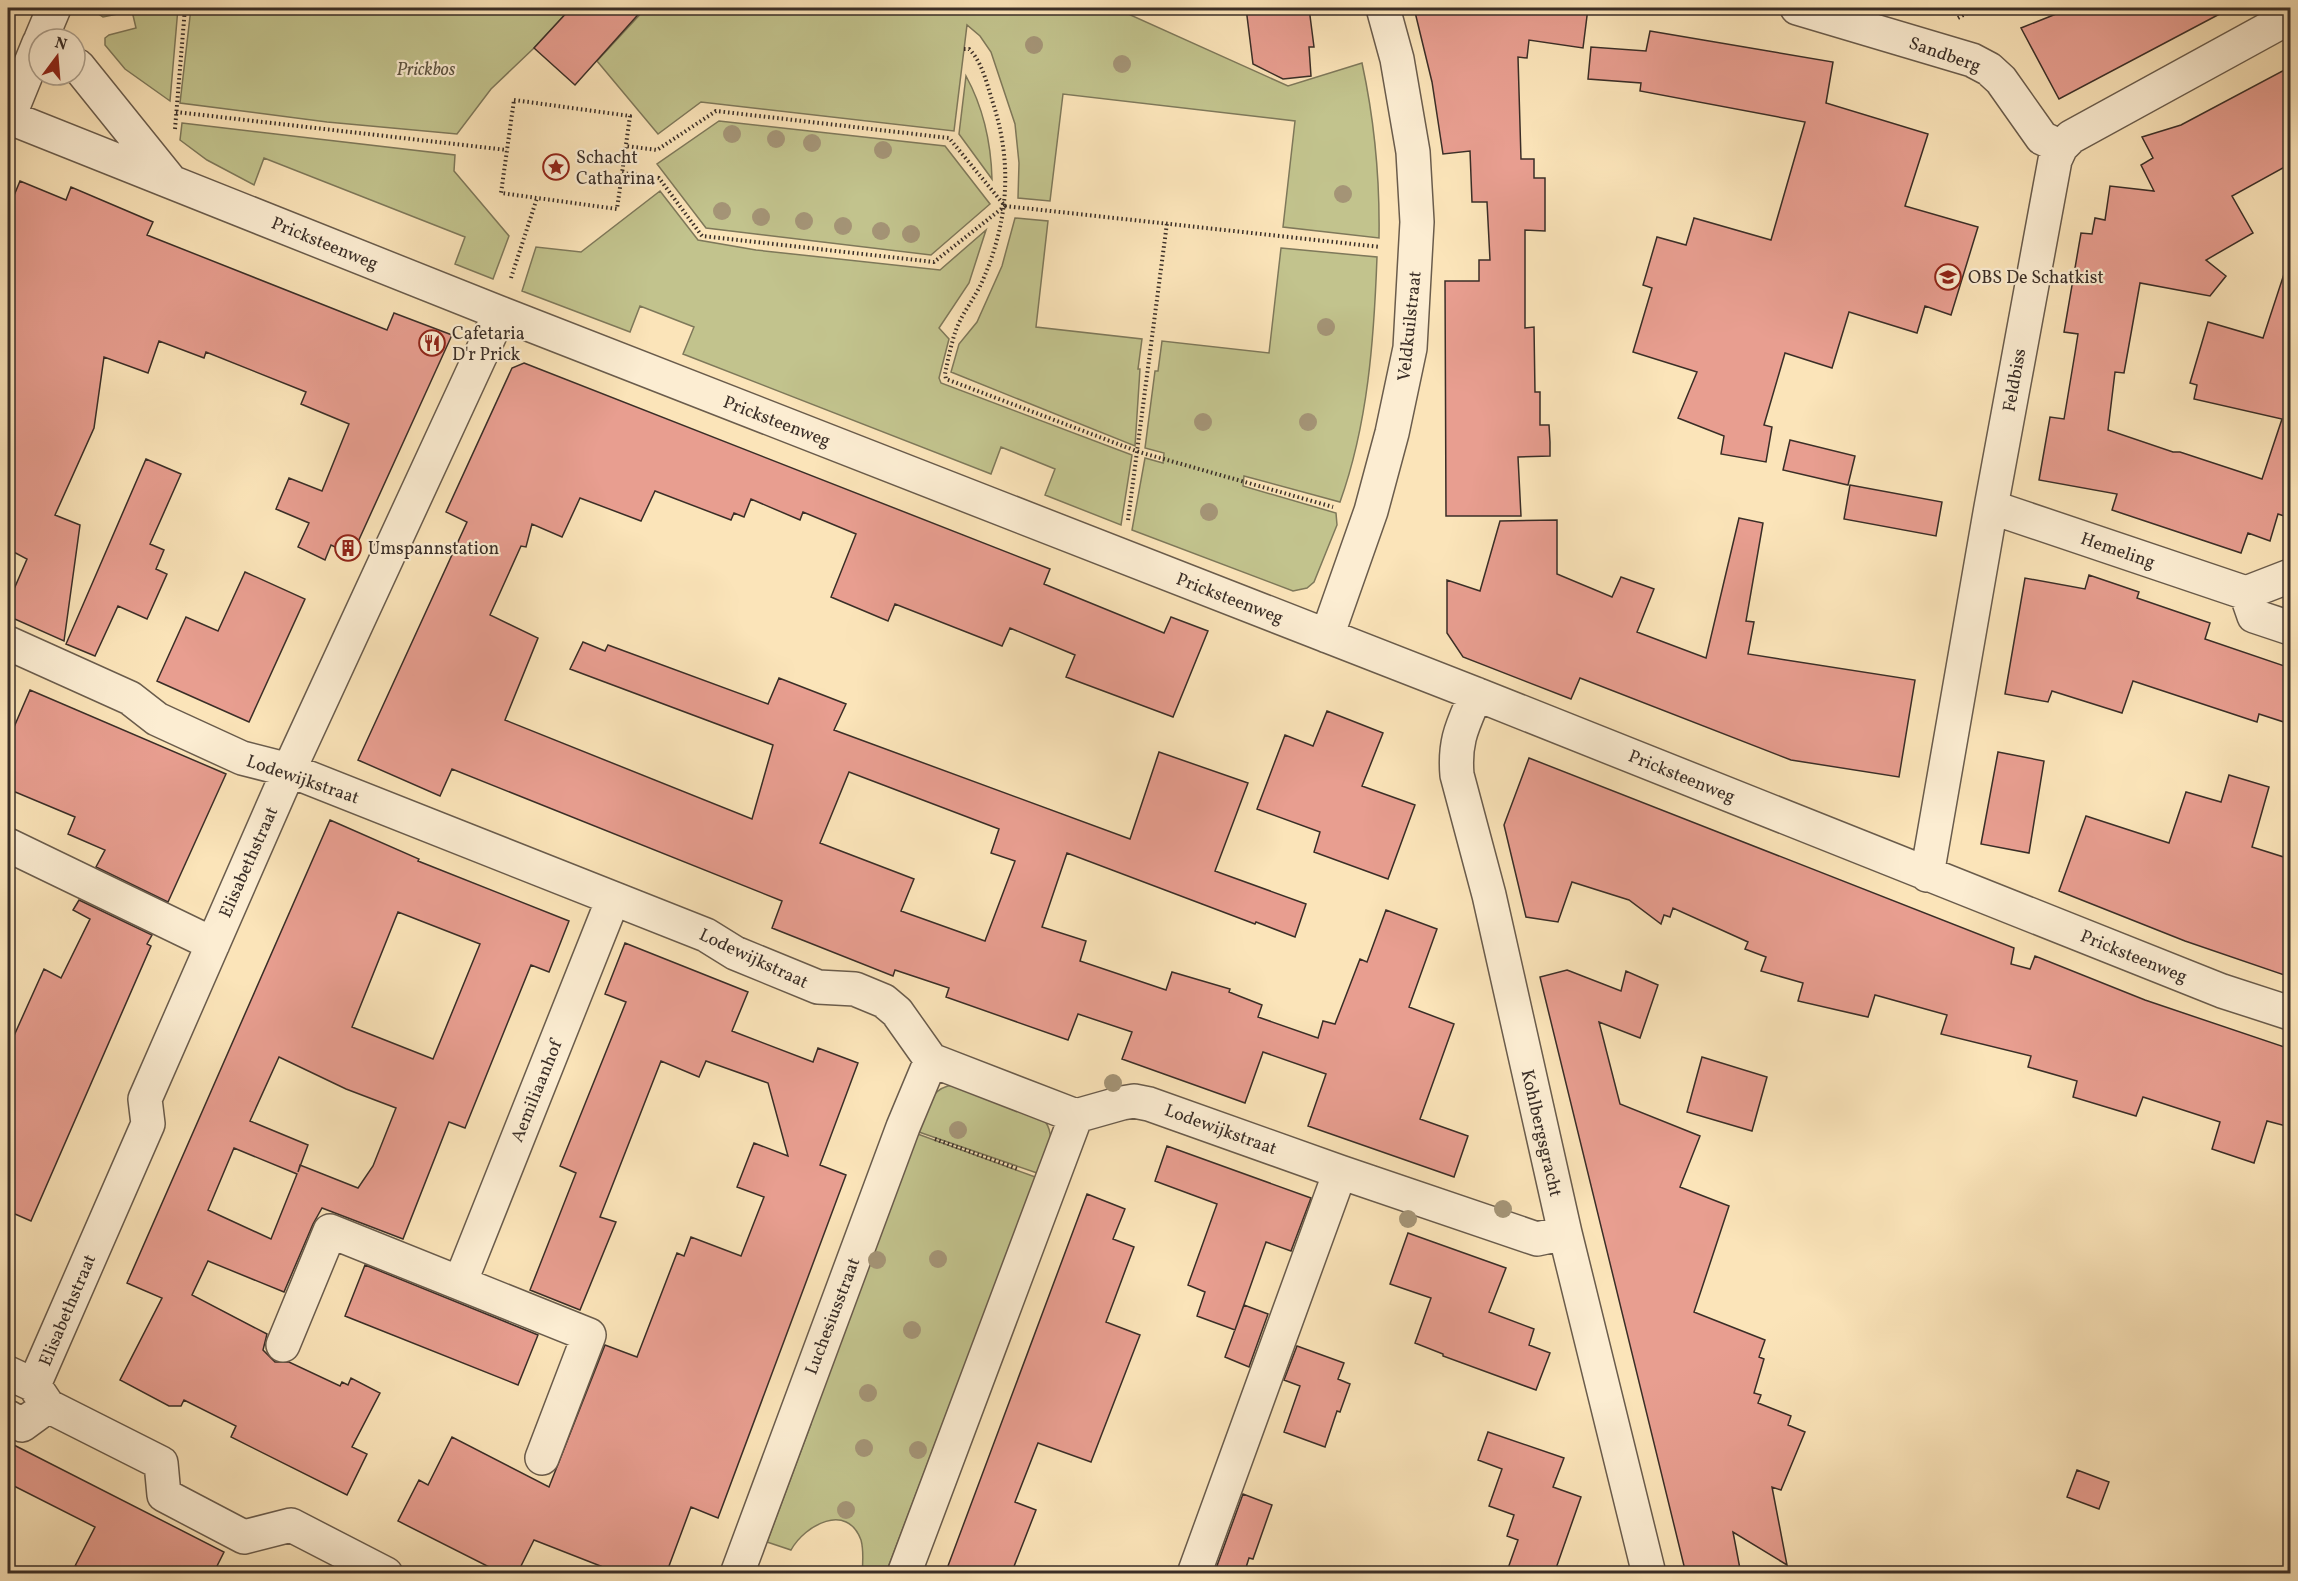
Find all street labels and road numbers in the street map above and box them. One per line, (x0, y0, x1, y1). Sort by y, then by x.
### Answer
street label: Sandberg (1905, 31, 1984, 79)
street label: Pricksteenweg (267, 212, 382, 277)
street label: Veldkuilstraat (1392, 270, 1429, 383)
street label: Feldbiss (1998, 347, 2033, 414)
street label: Pricksteenweg (719, 390, 834, 454)
street label: Hemeling (2077, 527, 2158, 576)
street label: Pricksteenweg (1172, 567, 1287, 631)
street label: Pricksteenweg (1624, 745, 1739, 810)
street label: Lodewijkstraat (243, 749, 362, 811)
street label: Elisabethstraat (214, 803, 285, 922)
street label: Lodewijkstraat (695, 923, 812, 996)
street label: Pricksteenweg (2076, 925, 2191, 990)
street label: Aemiliaanhof (506, 1035, 570, 1146)
street label: Kohlbergsgracht (1514, 1067, 1567, 1200)
street label: Lodewijkstraat (1161, 1099, 1280, 1162)
street label: Elisabethstraat (34, 1251, 103, 1370)
street label: Luchesiusstraat (800, 1254, 867, 1379)

